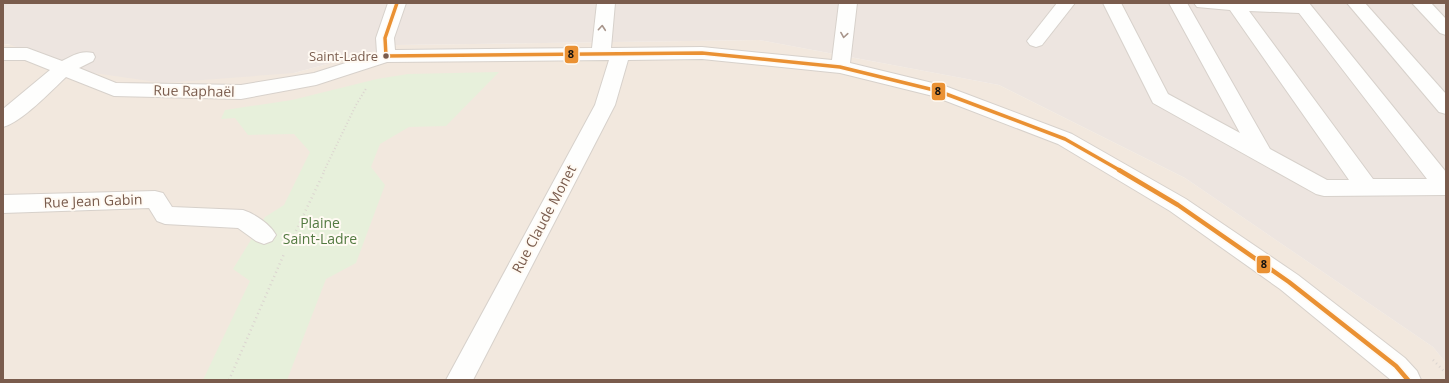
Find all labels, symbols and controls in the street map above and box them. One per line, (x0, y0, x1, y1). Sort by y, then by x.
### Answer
one-way arrow (598, 25, 607, 31)
one-way arrow (840, 32, 849, 38)
line badge: 8 (564, 45, 579, 64)
text: 8 (568, 46, 574, 61)
place label: Saint-Ladre (309, 47, 378, 65)
marker: Saint-Ladre (381, 51, 391, 61)
street label: Rue Raphaël (153, 80, 235, 101)
line badge: 8 (931, 82, 946, 101)
text: 8 (935, 83, 941, 98)
street label: Rue Claude Monet (507, 161, 580, 276)
street label: Rue Jean Gabin (43, 189, 143, 212)
park label: Plaine Saint-Ladre (283, 213, 357, 248)
line badge: 8 (1256, 255, 1271, 274)
text: 8 (1261, 256, 1267, 271)

